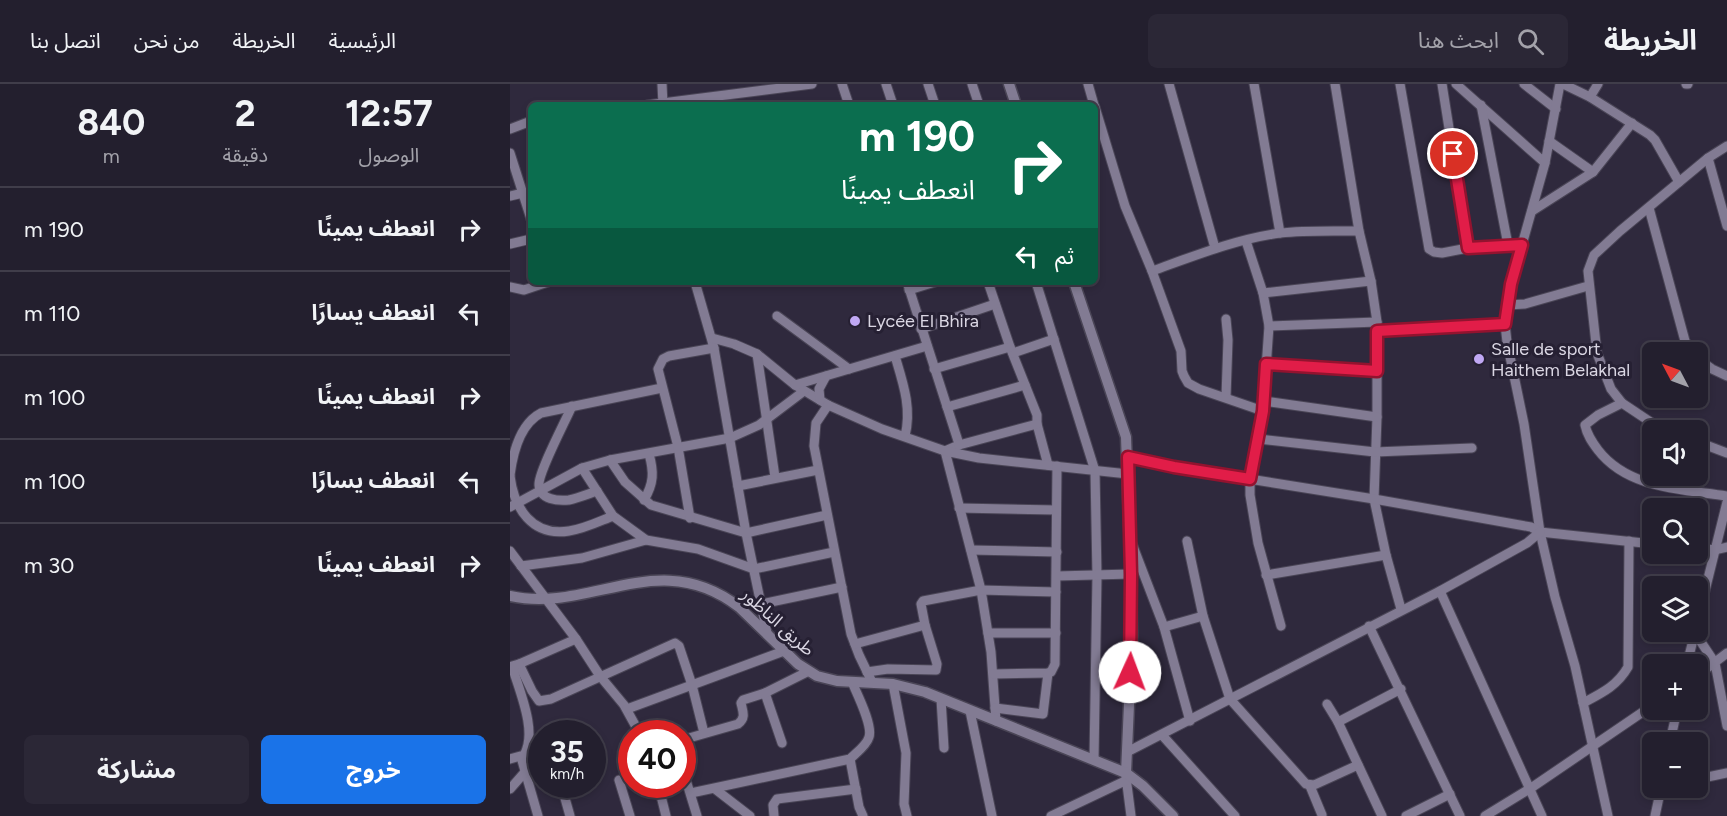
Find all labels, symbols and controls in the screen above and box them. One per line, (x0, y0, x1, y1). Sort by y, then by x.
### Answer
search box (1148, 14, 1568, 68)
text: الخريطة (1604, 23, 1697, 57)
icon: search (1514, 25, 1547, 58)
text: ابحث هنا (1418, 27, 1499, 54)
text: اتصل بنا (30, 28, 101, 53)
text: من نحن (134, 28, 200, 53)
text: الخريطة (233, 28, 296, 53)
text: الرئيسية (329, 28, 396, 53)
text: 2 (235, 92, 256, 135)
text: 12:57 (345, 92, 433, 135)
text: 840 (77, 101, 145, 144)
text: 190 m (859, 111, 975, 162)
icon: right (996, 126, 1074, 204)
pin (1427, 128, 1478, 179)
icon: arrive (1436, 137, 1469, 170)
text: دقيقة (222, 143, 268, 167)
text: الوصول (359, 143, 419, 167)
text: m (103, 144, 120, 168)
text: انعطف يمينًا (841, 173, 975, 206)
icon: right (453, 213, 486, 246)
text: انعطف يمينًا (317, 215, 435, 242)
text: 190 m (24, 216, 84, 243)
icon: left (1010, 240, 1043, 273)
text: ثم (1055, 243, 1074, 270)
icon: left (453, 297, 486, 330)
text: انعطف يسارًا (312, 299, 435, 326)
text: 110 m (24, 300, 80, 327)
place label: Lycée El Bhira (867, 310, 979, 332)
marker: Lycée El Bhira (848, 314, 862, 328)
place label: Salle de sport Haithem Belakhal (1491, 338, 1630, 381)
north arrow (1642, 342, 1708, 408)
map controls (1642, 342, 1708, 798)
marker: Salle de sport Haithem Belakhal (1472, 352, 1486, 366)
icon: right (453, 381, 486, 414)
text: انعطف يمينًا (317, 383, 435, 410)
text: 100 m (24, 384, 85, 411)
button: sound (1642, 420, 1708, 486)
icon: left (453, 465, 486, 498)
text: انعطف يسارًا (312, 467, 435, 494)
text: 100 m (24, 468, 85, 495)
button: search (1642, 498, 1708, 564)
icon: right (453, 549, 486, 582)
text: انعطف يمينًا (317, 551, 435, 578)
text: 30 m (24, 552, 74, 579)
button: layers (1642, 576, 1708, 642)
street label: طريق الناظور (736, 583, 819, 661)
position arrow (1098, 640, 1162, 704)
button: + (1642, 654, 1708, 720)
speed limit sign: 40 (618, 720, 696, 798)
button: − (1642, 732, 1708, 798)
text: 35 (550, 733, 584, 770)
button: مشاركة (24, 735, 249, 804)
button: خروج (261, 735, 486, 804)
text: km/h (550, 765, 584, 783)

